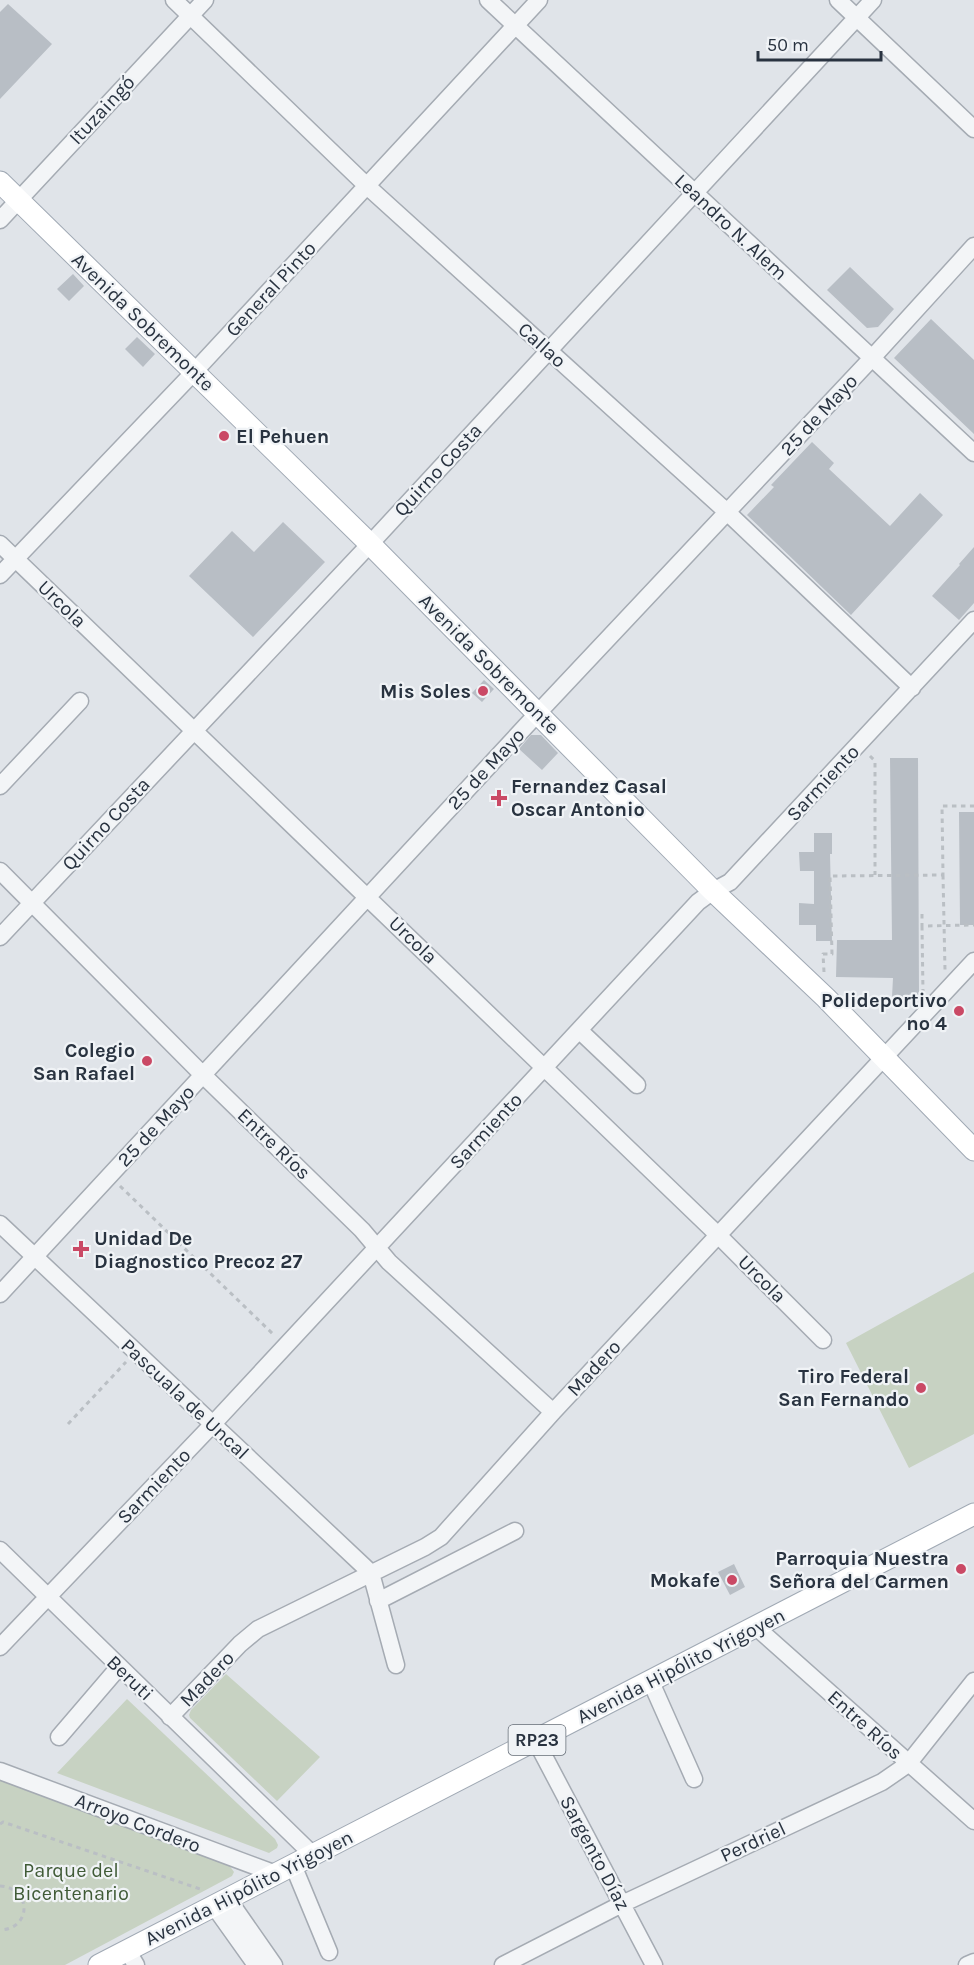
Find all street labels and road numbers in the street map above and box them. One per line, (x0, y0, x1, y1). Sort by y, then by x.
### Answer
street label: Ituzaingó (64, 71, 140, 149)
street label: Leandro N. Alem (670, 169, 792, 285)
street label: General Pinto (221, 237, 321, 341)
street label: Avenida Sobremonte (67, 248, 219, 396)
street label: Callao (513, 318, 571, 372)
street label: 25 de Mayo (776, 370, 862, 460)
street label: Quirno Costa (389, 419, 487, 521)
street label: Urcola (33, 576, 91, 632)
street label: Avenida Sobremonte (414, 589, 564, 739)
street label: 25 de Mayo (443, 724, 529, 814)
street label: Sarmiento (782, 740, 864, 826)
street label: Quirno Costa (57, 773, 155, 875)
street label: Urcola (384, 912, 442, 968)
street label: 25 de Mayo (113, 1081, 199, 1171)
street label: Sarmiento (445, 1088, 527, 1174)
street label: Entre Ríos (233, 1104, 315, 1184)
street label: Urcola (733, 1250, 791, 1308)
street label: Pascuala de Uncal (116, 1334, 254, 1464)
street label: Madero (562, 1335, 626, 1401)
street label: Sarmiento (112, 1444, 196, 1528)
street label: Avenida Hipólito Yrigoyen (573, 1603, 789, 1729)
street label: Madero (175, 1646, 239, 1712)
street label: Beruti (102, 1650, 158, 1706)
street label: Entre Ríos (823, 1685, 907, 1765)
road number: RP23 (508, 1725, 566, 1755)
street label: Arroyo Cordero (72, 1789, 204, 1857)
street label: Sargento Díaz (555, 1792, 635, 1914)
street label: Perdriel (717, 1817, 789, 1867)
street label: Avenida Hipólito Yrigoyen (141, 1825, 357, 1951)

